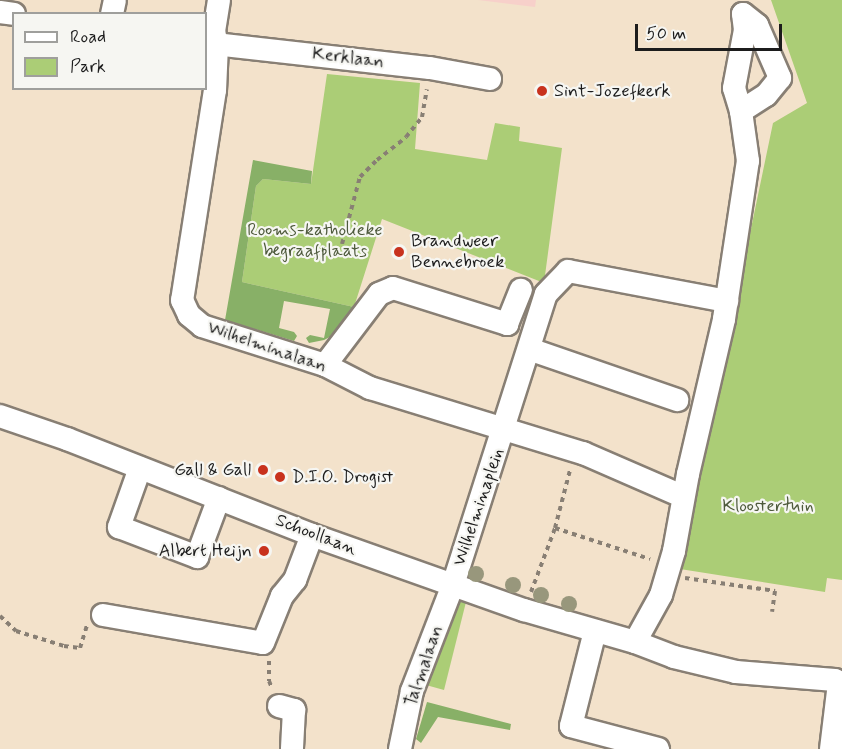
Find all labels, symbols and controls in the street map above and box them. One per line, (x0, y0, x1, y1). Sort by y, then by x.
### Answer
legend (12, 12, 207, 90)
scale bar (638, 12, 785, 50)
text: 50 m (646, 22, 686, 46)
text: Road (70, 25, 106, 49)
street label: Kerklaan (311, 43, 385, 73)
text: Park (70, 55, 106, 79)
place label: Sint-Jozefkerk (554, 80, 671, 102)
marker: Sint-Jozefkerk (535, 84, 549, 98)
park label: Rooms-katholieke begraafplaats (247, 220, 383, 262)
place label: Brandweer Bennebroek (411, 231, 504, 274)
marker: Brandweer Bennebroek (392, 245, 406, 259)
street label: Wilhelminalaan (205, 317, 329, 377)
street label: Wilhelminaplein (449, 445, 509, 569)
place label: Gall & Gall (174, 459, 251, 481)
marker: Gall & Gall (256, 463, 270, 477)
place label: D.I.O. Drogist (292, 466, 393, 488)
marker: D.I.O. Drogist (273, 470, 287, 484)
park label: Kloostertuin (722, 495, 814, 517)
street label: Schoollaan (272, 510, 360, 560)
place label: Albert Heijn (159, 540, 252, 562)
marker: Albert Heijn (257, 544, 271, 558)
street label: Talmalaan (400, 623, 448, 709)

